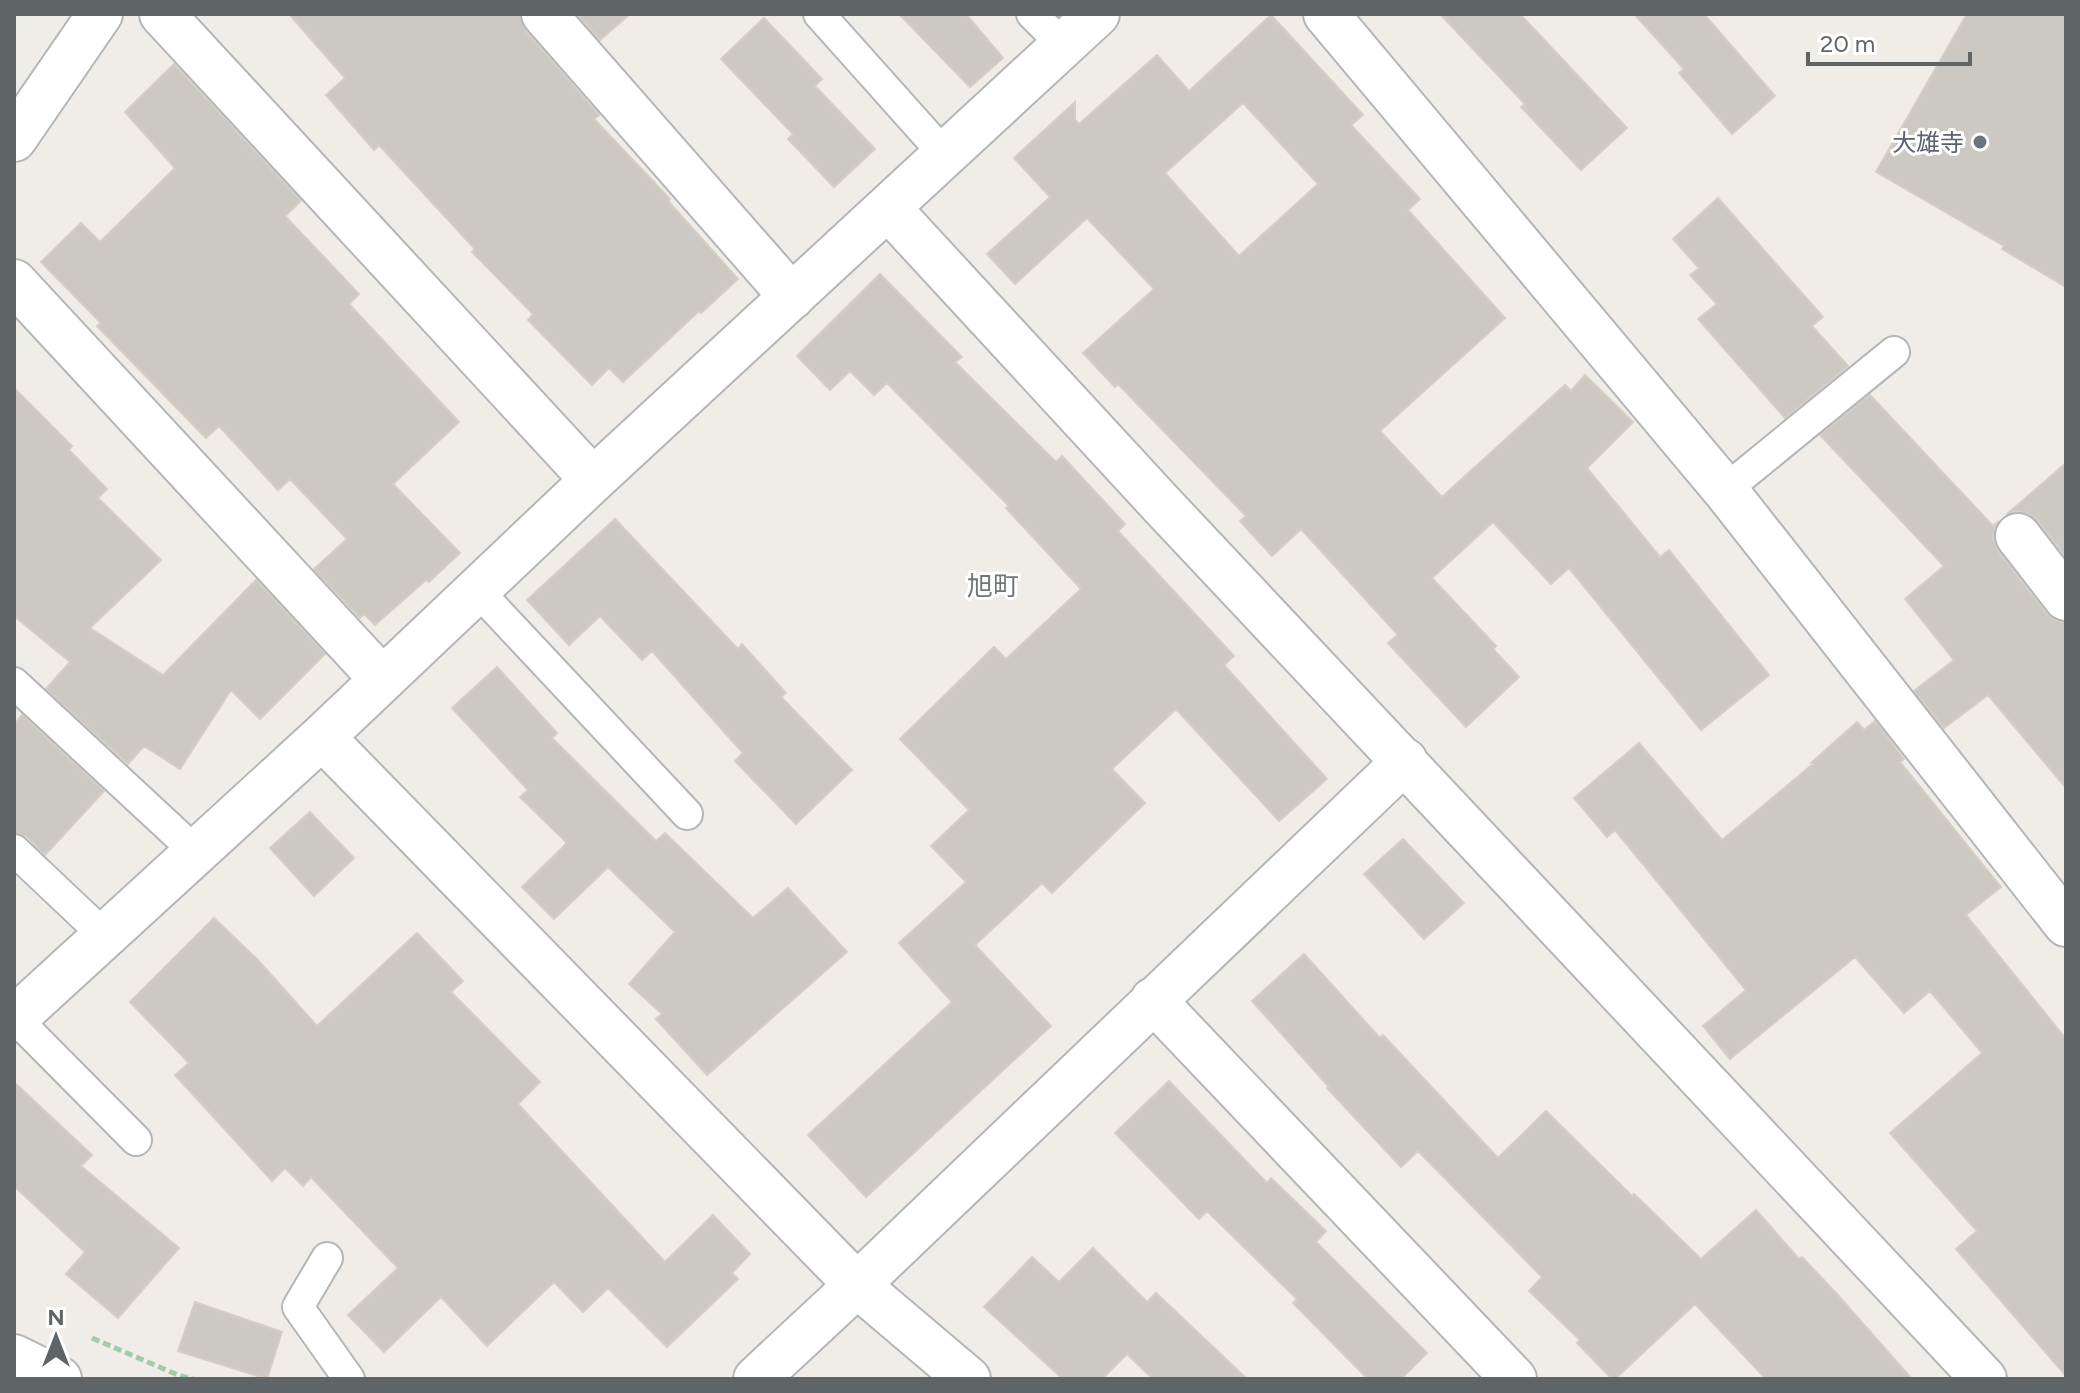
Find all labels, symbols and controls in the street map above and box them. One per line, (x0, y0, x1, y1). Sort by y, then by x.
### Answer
scale bar (1808, 16, 1970, 66)
text: 20 m (1820, 29, 1875, 58)
place label: 大雄寺 (1892, 128, 1964, 157)
marker: 大雄寺 (1971, 133, 1989, 151)
district label: 旭町 (967, 570, 1019, 602)
north arrow (16, 1297, 96, 1377)
text: N (47, 1304, 65, 1331)

